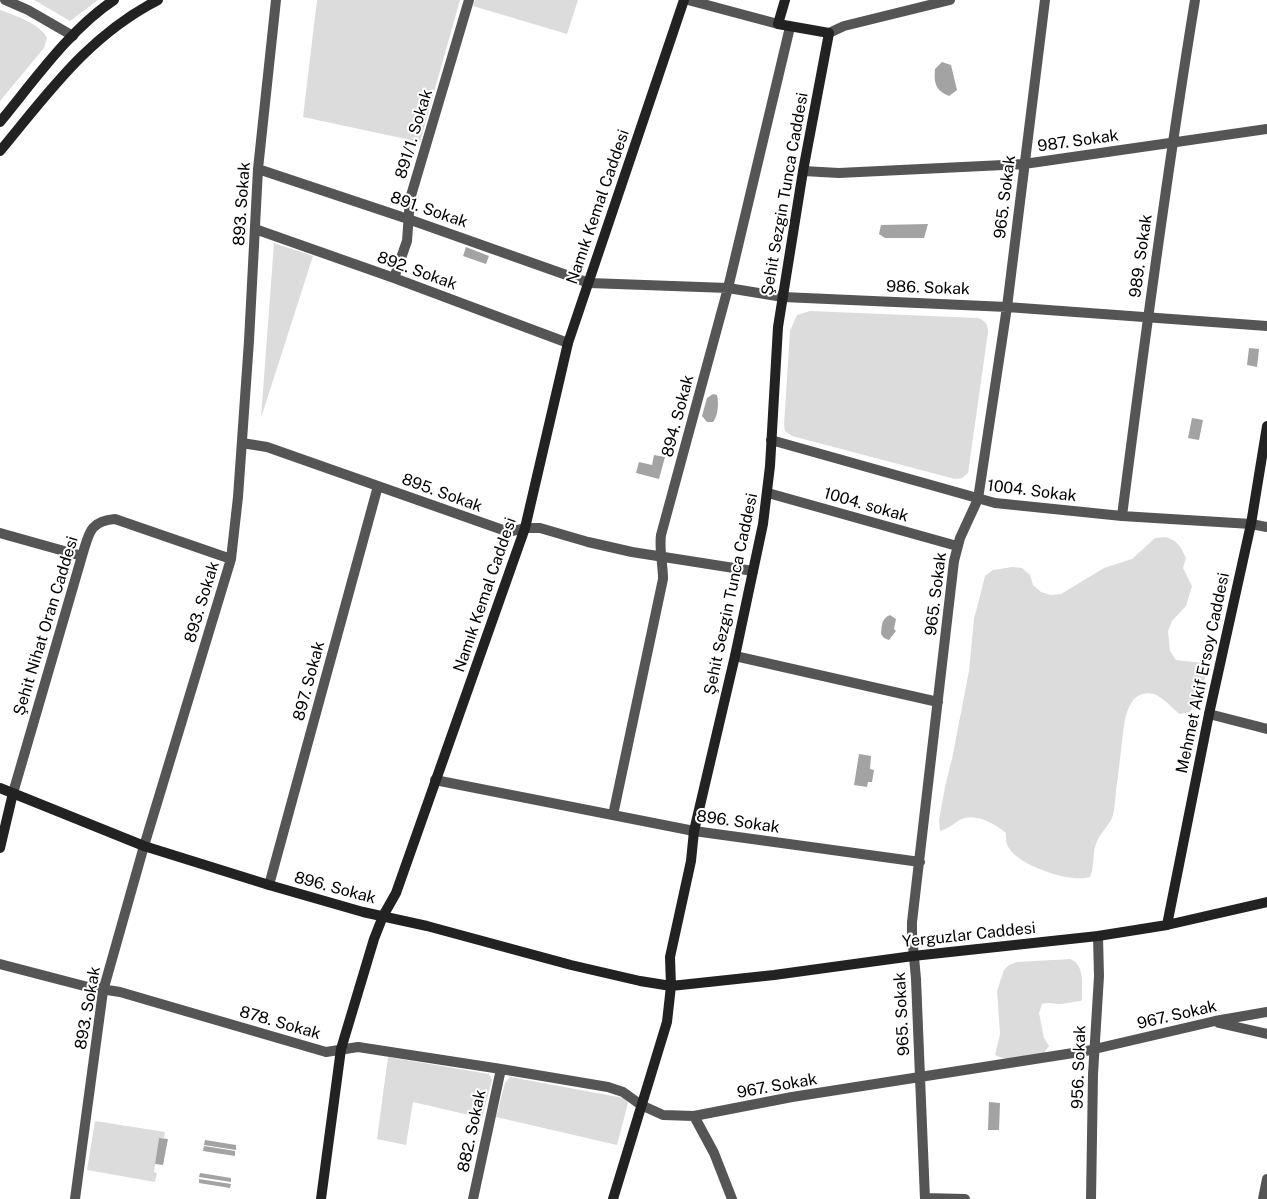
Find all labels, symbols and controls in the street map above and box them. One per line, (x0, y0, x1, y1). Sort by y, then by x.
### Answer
street label: 891/1. Sokak (391, 87, 437, 181)
street label: Şehit Sezgin Tunca Caddesi (758, 91, 812, 297)
street label: 987. Sokak (1036, 126, 1120, 156)
street label: Namık Kemal Caddesi (562, 127, 634, 287)
street label: 965. Sokak (990, 154, 1020, 240)
street label: 893. Sokak (229, 161, 255, 247)
street label: 891. Sokak (388, 188, 470, 232)
street label: 989. Sokak (1126, 213, 1156, 299)
street label: 892. Sokak (374, 248, 460, 294)
street label: 986. Sokak (886, 277, 970, 299)
street label: 894. Sokak (658, 373, 698, 459)
street label: 895. Sokak (399, 470, 485, 516)
street label: 1004. Sokak (986, 476, 1078, 506)
street label: 1004. sokak (821, 484, 911, 526)
street label: Şehit Sezgin Tunca Caddesi (700, 491, 762, 697)
street label: Namık Kemal Caddesi (449, 515, 521, 675)
street label: Şehit Nihat Oran Caddesi (10, 534, 82, 718)
street label: 965. Sokak (921, 551, 951, 637)
street label: 893. Sokak (181, 559, 223, 645)
street label: Mehmet Akif Ersoy Caddesi (1172, 571, 1234, 775)
street label: 897. Sokak (289, 639, 329, 723)
street label: 896. Sokak (695, 807, 781, 837)
street label: 896. Sokak (292, 868, 378, 908)
street label: Yerguzlar Caddesi (901, 918, 1037, 952)
street label: 893. Sokak (71, 965, 105, 1051)
street label: 965. Sokak (890, 972, 914, 1056)
street label: 967. Sokak (1135, 997, 1219, 1033)
street label: 878. Sokak (237, 1002, 323, 1044)
street label: 956. Sokak (1068, 1025, 1090, 1109)
street label: 967. Sokak (735, 1070, 819, 1102)
street label: 882. Sokak (454, 1088, 490, 1174)

